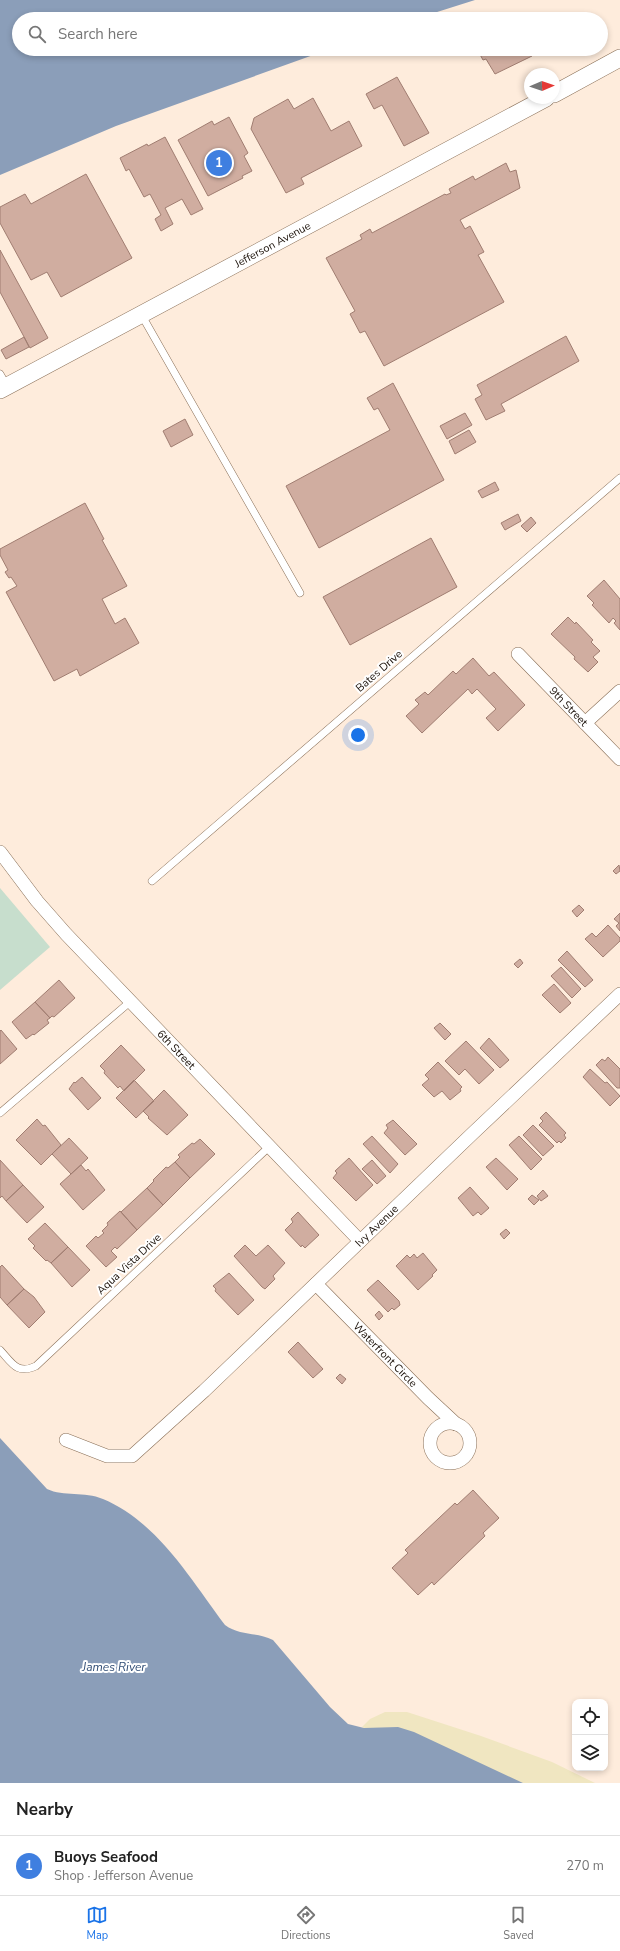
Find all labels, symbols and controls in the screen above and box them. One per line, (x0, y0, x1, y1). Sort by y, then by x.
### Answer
search box (12, 12, 608, 56)
icon: search (26, 23, 48, 45)
text: Search here (58, 24, 138, 44)
north arrow (524, 68, 560, 104)
pin: 1 (206, 148, 232, 178)
street label: Jefferson Avenue (231, 218, 313, 271)
street label: Bates Drive (353, 647, 406, 695)
street label: 9th Street (546, 683, 592, 729)
your location (348, 725, 368, 745)
street label: 6th Street (154, 1026, 199, 1073)
street label: Ivy Avenue (352, 1201, 402, 1250)
street label: Aqua Vista Drive (93, 1230, 165, 1298)
street label: Waterfront Circle (350, 1319, 421, 1391)
water label: James River (81, 1659, 146, 1675)
map controls (572, 1699, 608, 1771)
button: locate (572, 1699, 608, 1735)
button: layers (572, 1735, 608, 1771)
text: Nearby (16, 1798, 73, 1821)
text: Buoys Seafood (54, 1847, 158, 1867)
text: 1 (25, 1857, 33, 1875)
text: 270 m (566, 1857, 604, 1875)
text: Shop · Jefferson Avenue (54, 1867, 193, 1885)
tab: Map (86, 1904, 108, 1943)
tab: Directions (281, 1904, 331, 1943)
tab: Saved (503, 1904, 534, 1943)

